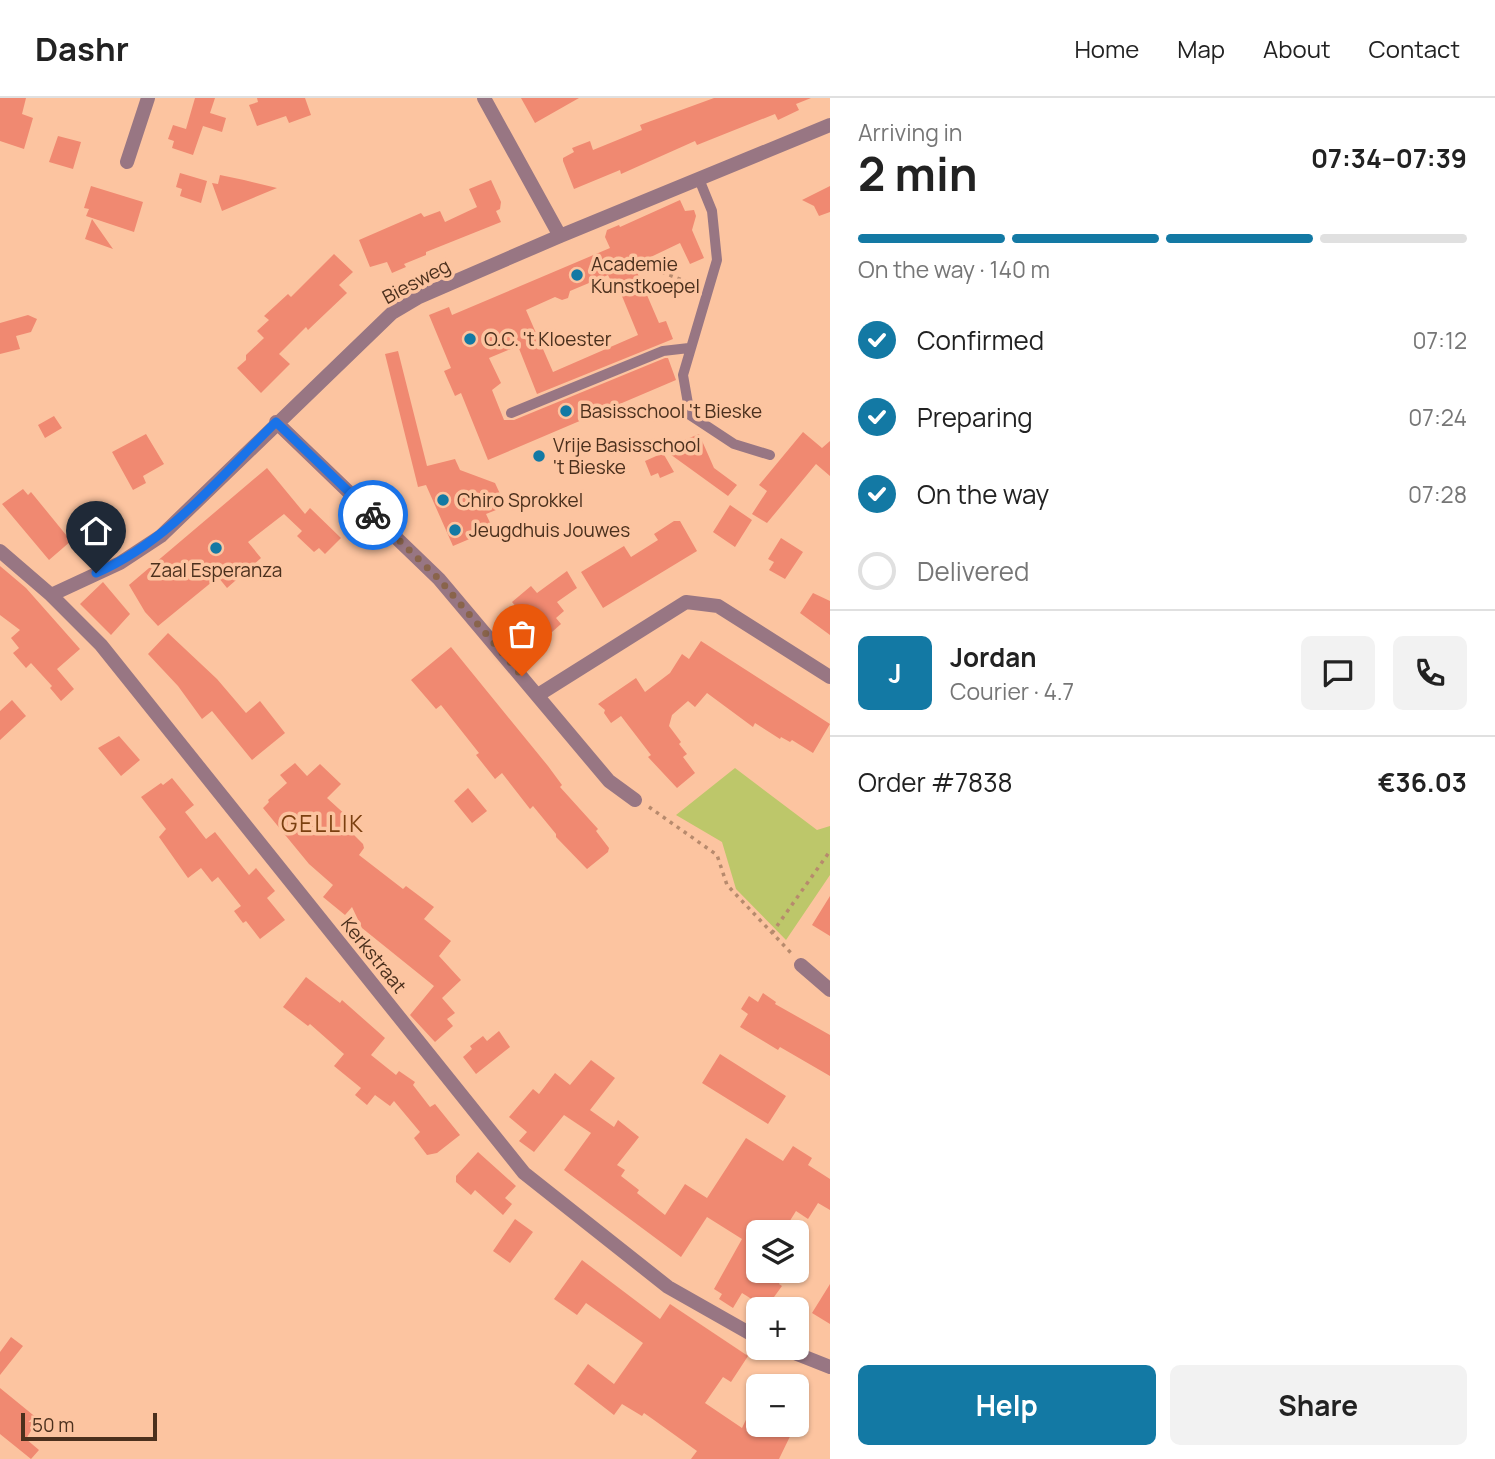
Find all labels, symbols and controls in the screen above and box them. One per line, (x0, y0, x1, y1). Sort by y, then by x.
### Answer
text: Dashr (35, 26, 129, 71)
text: Home (1074, 32, 1139, 65)
text: Map (1177, 32, 1225, 65)
text: About (1263, 32, 1331, 65)
text: Contact (1369, 32, 1460, 65)
text: Arriving in (858, 116, 963, 148)
text: 07:34–07:39 (1311, 140, 1467, 176)
text: 2 min (858, 142, 978, 205)
place label: Academie Kunstkoepel (591, 251, 700, 299)
street label: Biesweg (378, 252, 454, 310)
text: On the way · 140 m (858, 253, 1050, 285)
marker: Academie Kunstkoepel (569, 267, 585, 283)
icon: check (858, 321, 896, 359)
text: Confirmed (917, 322, 1044, 358)
text: 07:12 (1412, 324, 1467, 356)
place label: O.C. 't Kloester (484, 326, 612, 352)
marker: O.C. 't Kloester (462, 331, 478, 347)
place label: Basisschool 't Bieske (580, 398, 762, 424)
icon: check (858, 398, 896, 436)
text: Preparing (917, 399, 1033, 435)
text: 07:24 (1408, 401, 1467, 433)
marker: Basisschool 't Bieske (558, 403, 574, 419)
place label: Vrije Basisschool 't Bieske (553, 432, 701, 480)
marker: Vrije Basisschool 't Bieske (531, 448, 547, 464)
icon: check (858, 475, 896, 513)
text: On the way (917, 476, 1049, 512)
text: 07:28 (1408, 478, 1467, 510)
courier (338, 480, 408, 550)
place label: Chiro Sprokkel (457, 487, 583, 513)
marker: Chiro Sprokkel (435, 492, 451, 508)
icon: bike (354, 496, 392, 534)
pin (66, 501, 126, 573)
icon: home (77, 512, 115, 550)
place label: Jeugdhuis Jouwes (469, 517, 630, 543)
marker: Jeugdhuis Jouwes (447, 522, 463, 538)
marker: Zaal Esperanza (208, 540, 224, 556)
text: Delivered (917, 553, 1029, 589)
place label: Zaal Esperanza (150, 557, 282, 583)
pin (492, 604, 552, 676)
icon: bag (503, 615, 541, 653)
button: chat (1301, 636, 1375, 710)
button: phone (1393, 636, 1467, 710)
text: Jordan (950, 639, 1036, 675)
text: J (888, 655, 902, 691)
text: Courier · 4.7 (950, 675, 1074, 707)
text: Order #7838 (858, 764, 1013, 800)
text: €36.03 (1378, 764, 1467, 800)
district label: GELLIK (281, 807, 365, 839)
street label: Kerkstraat (335, 912, 413, 998)
map controls (746, 1220, 809, 1437)
button: layers (746, 1220, 809, 1283)
button: + (746, 1297, 809, 1360)
button: Help (858, 1365, 1156, 1445)
button: Share (1170, 1365, 1467, 1445)
button: − (746, 1374, 809, 1437)
scale bar (21, 1410, 158, 1442)
text: 50 m (32, 1412, 74, 1438)

